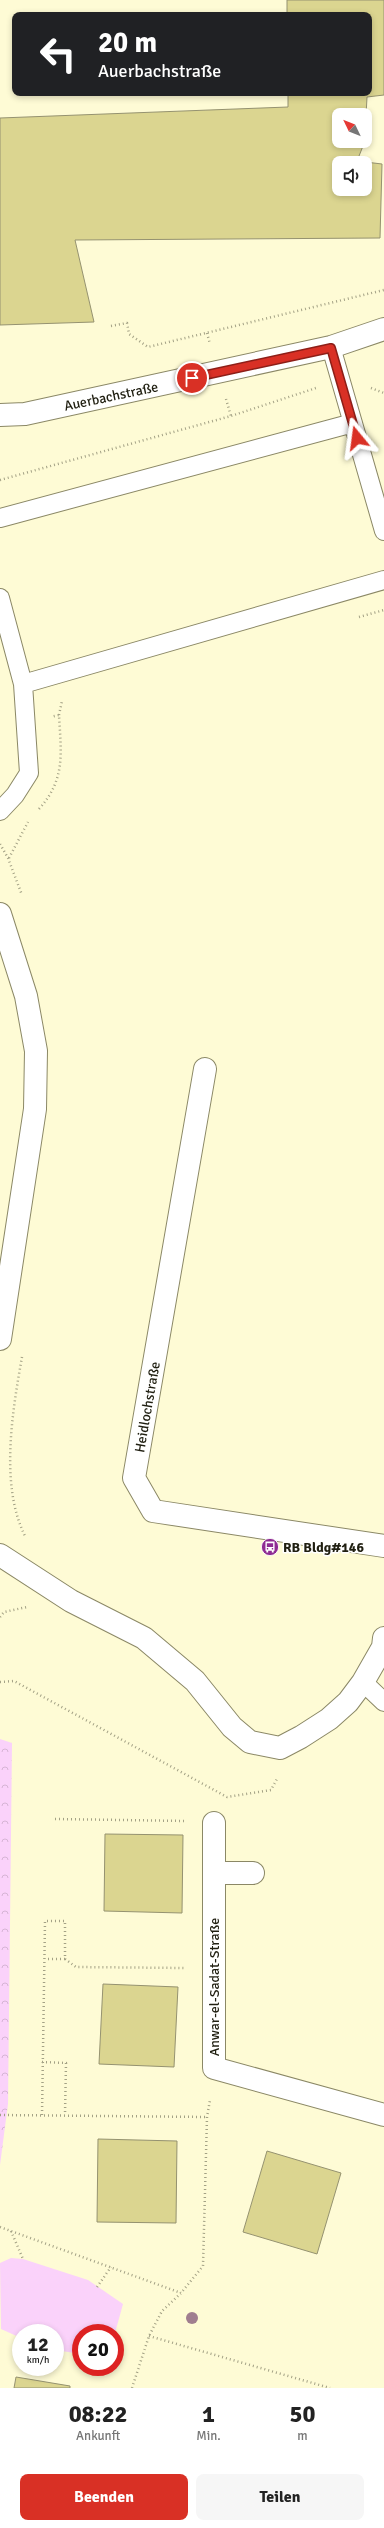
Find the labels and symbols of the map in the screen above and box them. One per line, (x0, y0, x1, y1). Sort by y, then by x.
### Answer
north arrow (332, 108, 372, 148)
pin (175, 361, 209, 395)
street label: Auerbachstraße (62, 378, 160, 415)
position arrow (336, 417, 378, 459)
street label: Heidlochstraße (131, 1360, 164, 1454)
bus stop icon: RB Bldg#146 (260, 1537, 280, 1557)
place label: RB Bldg#146 (283, 1539, 364, 1556)
street label: Anwar-el-Sadat-Straße (206, 1918, 223, 2056)
speed limit sign: 20 (72, 2324, 124, 2376)

